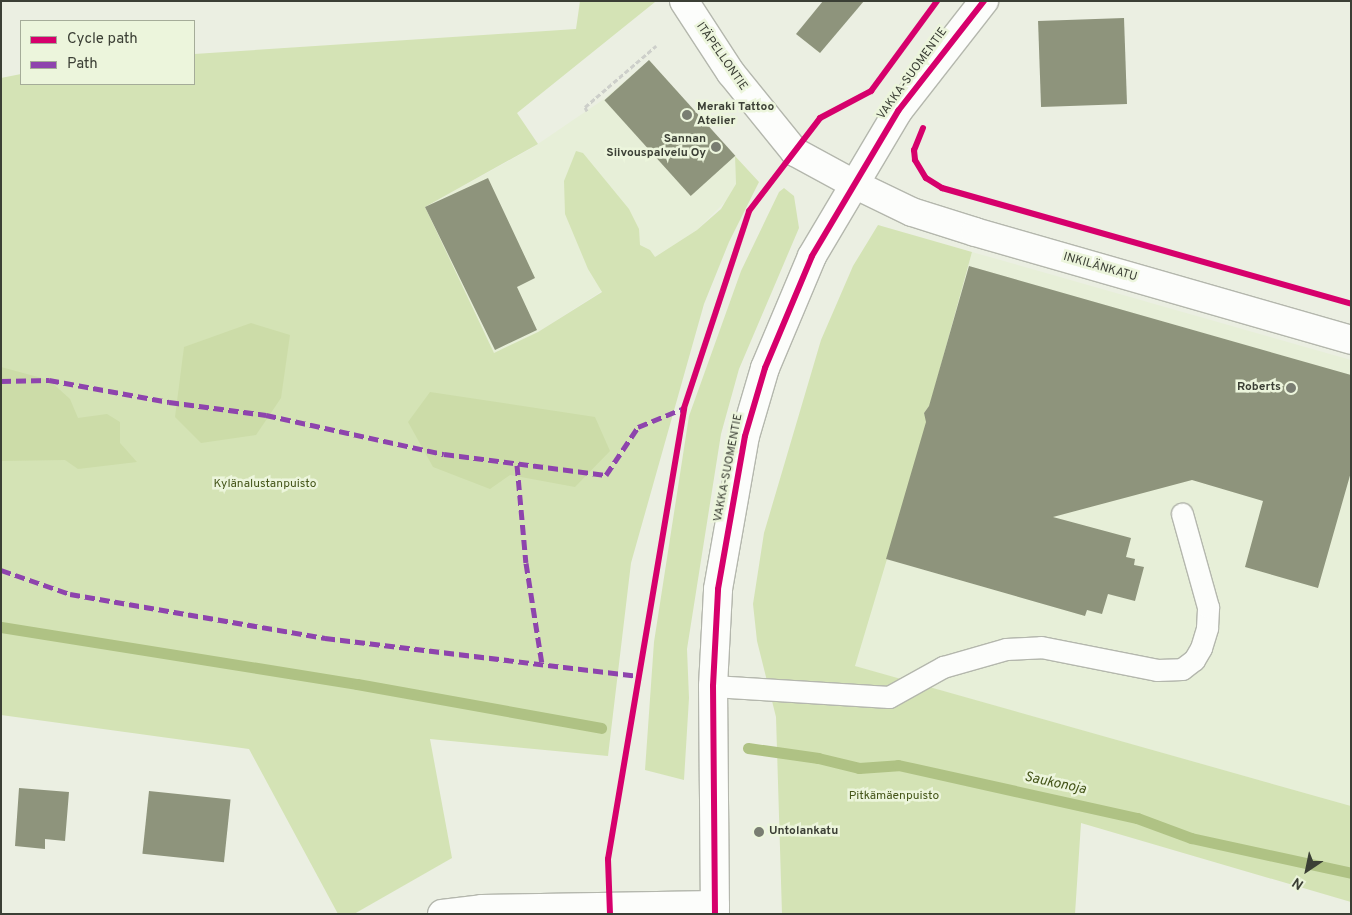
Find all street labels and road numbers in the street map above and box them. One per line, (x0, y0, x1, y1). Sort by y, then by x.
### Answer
street label: ITÄPELLONTIE (692, 20, 750, 94)
street label: VAKKA-SUOMENTIE (875, 25, 951, 123)
street label: INKILÄNKATU (1061, 251, 1139, 285)
street label: VAKKA-SUOMENTIE (711, 413, 747, 523)

